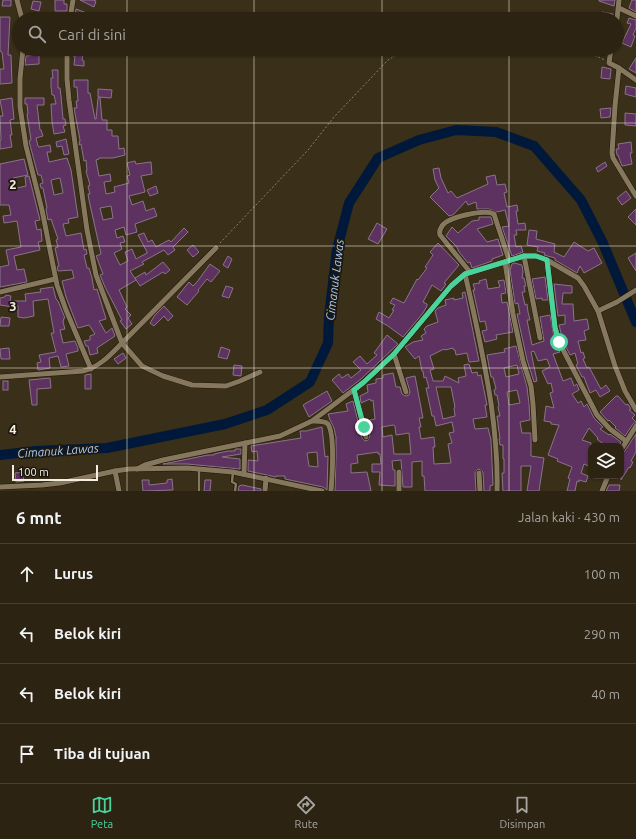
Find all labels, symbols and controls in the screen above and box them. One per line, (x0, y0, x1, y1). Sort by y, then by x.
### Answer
search box (12, 12, 624, 56)
icon: search (26, 23, 48, 45)
text: Cari di sini (58, 26, 126, 43)
text: 2 (9, 177, 17, 191)
water label: Cimanuk Lawas (323, 239, 346, 321)
text: 3 (9, 299, 17, 313)
route start (550, 333, 568, 351)
route end (355, 418, 373, 436)
text: 4 (9, 422, 17, 436)
water label: Cimanuk Lawas (17, 441, 99, 460)
map controls (588, 443, 624, 479)
button: layers (588, 443, 624, 479)
scale bar (12, 463, 98, 482)
text: 100 m (18, 466, 49, 478)
text: 6 mnt (16, 508, 62, 527)
text: Jalan kaki · 430 m (518, 510, 620, 524)
icon: ahead (16, 563, 38, 585)
text: Lurus (54, 565, 93, 582)
text: 100 m (584, 567, 620, 581)
icon: left (16, 623, 38, 645)
text: Belok kiri (54, 625, 121, 642)
text: 290 m (584, 627, 620, 641)
icon: left (16, 683, 38, 705)
text: Belok kiri (54, 685, 121, 702)
text: 40 m (591, 687, 620, 701)
icon: arrive (16, 743, 38, 765)
text: Tiba di tujuan (54, 745, 150, 762)
tab: Peta (91, 794, 113, 830)
tab: Rute (295, 794, 318, 830)
tab: Disimpan (500, 794, 545, 830)

